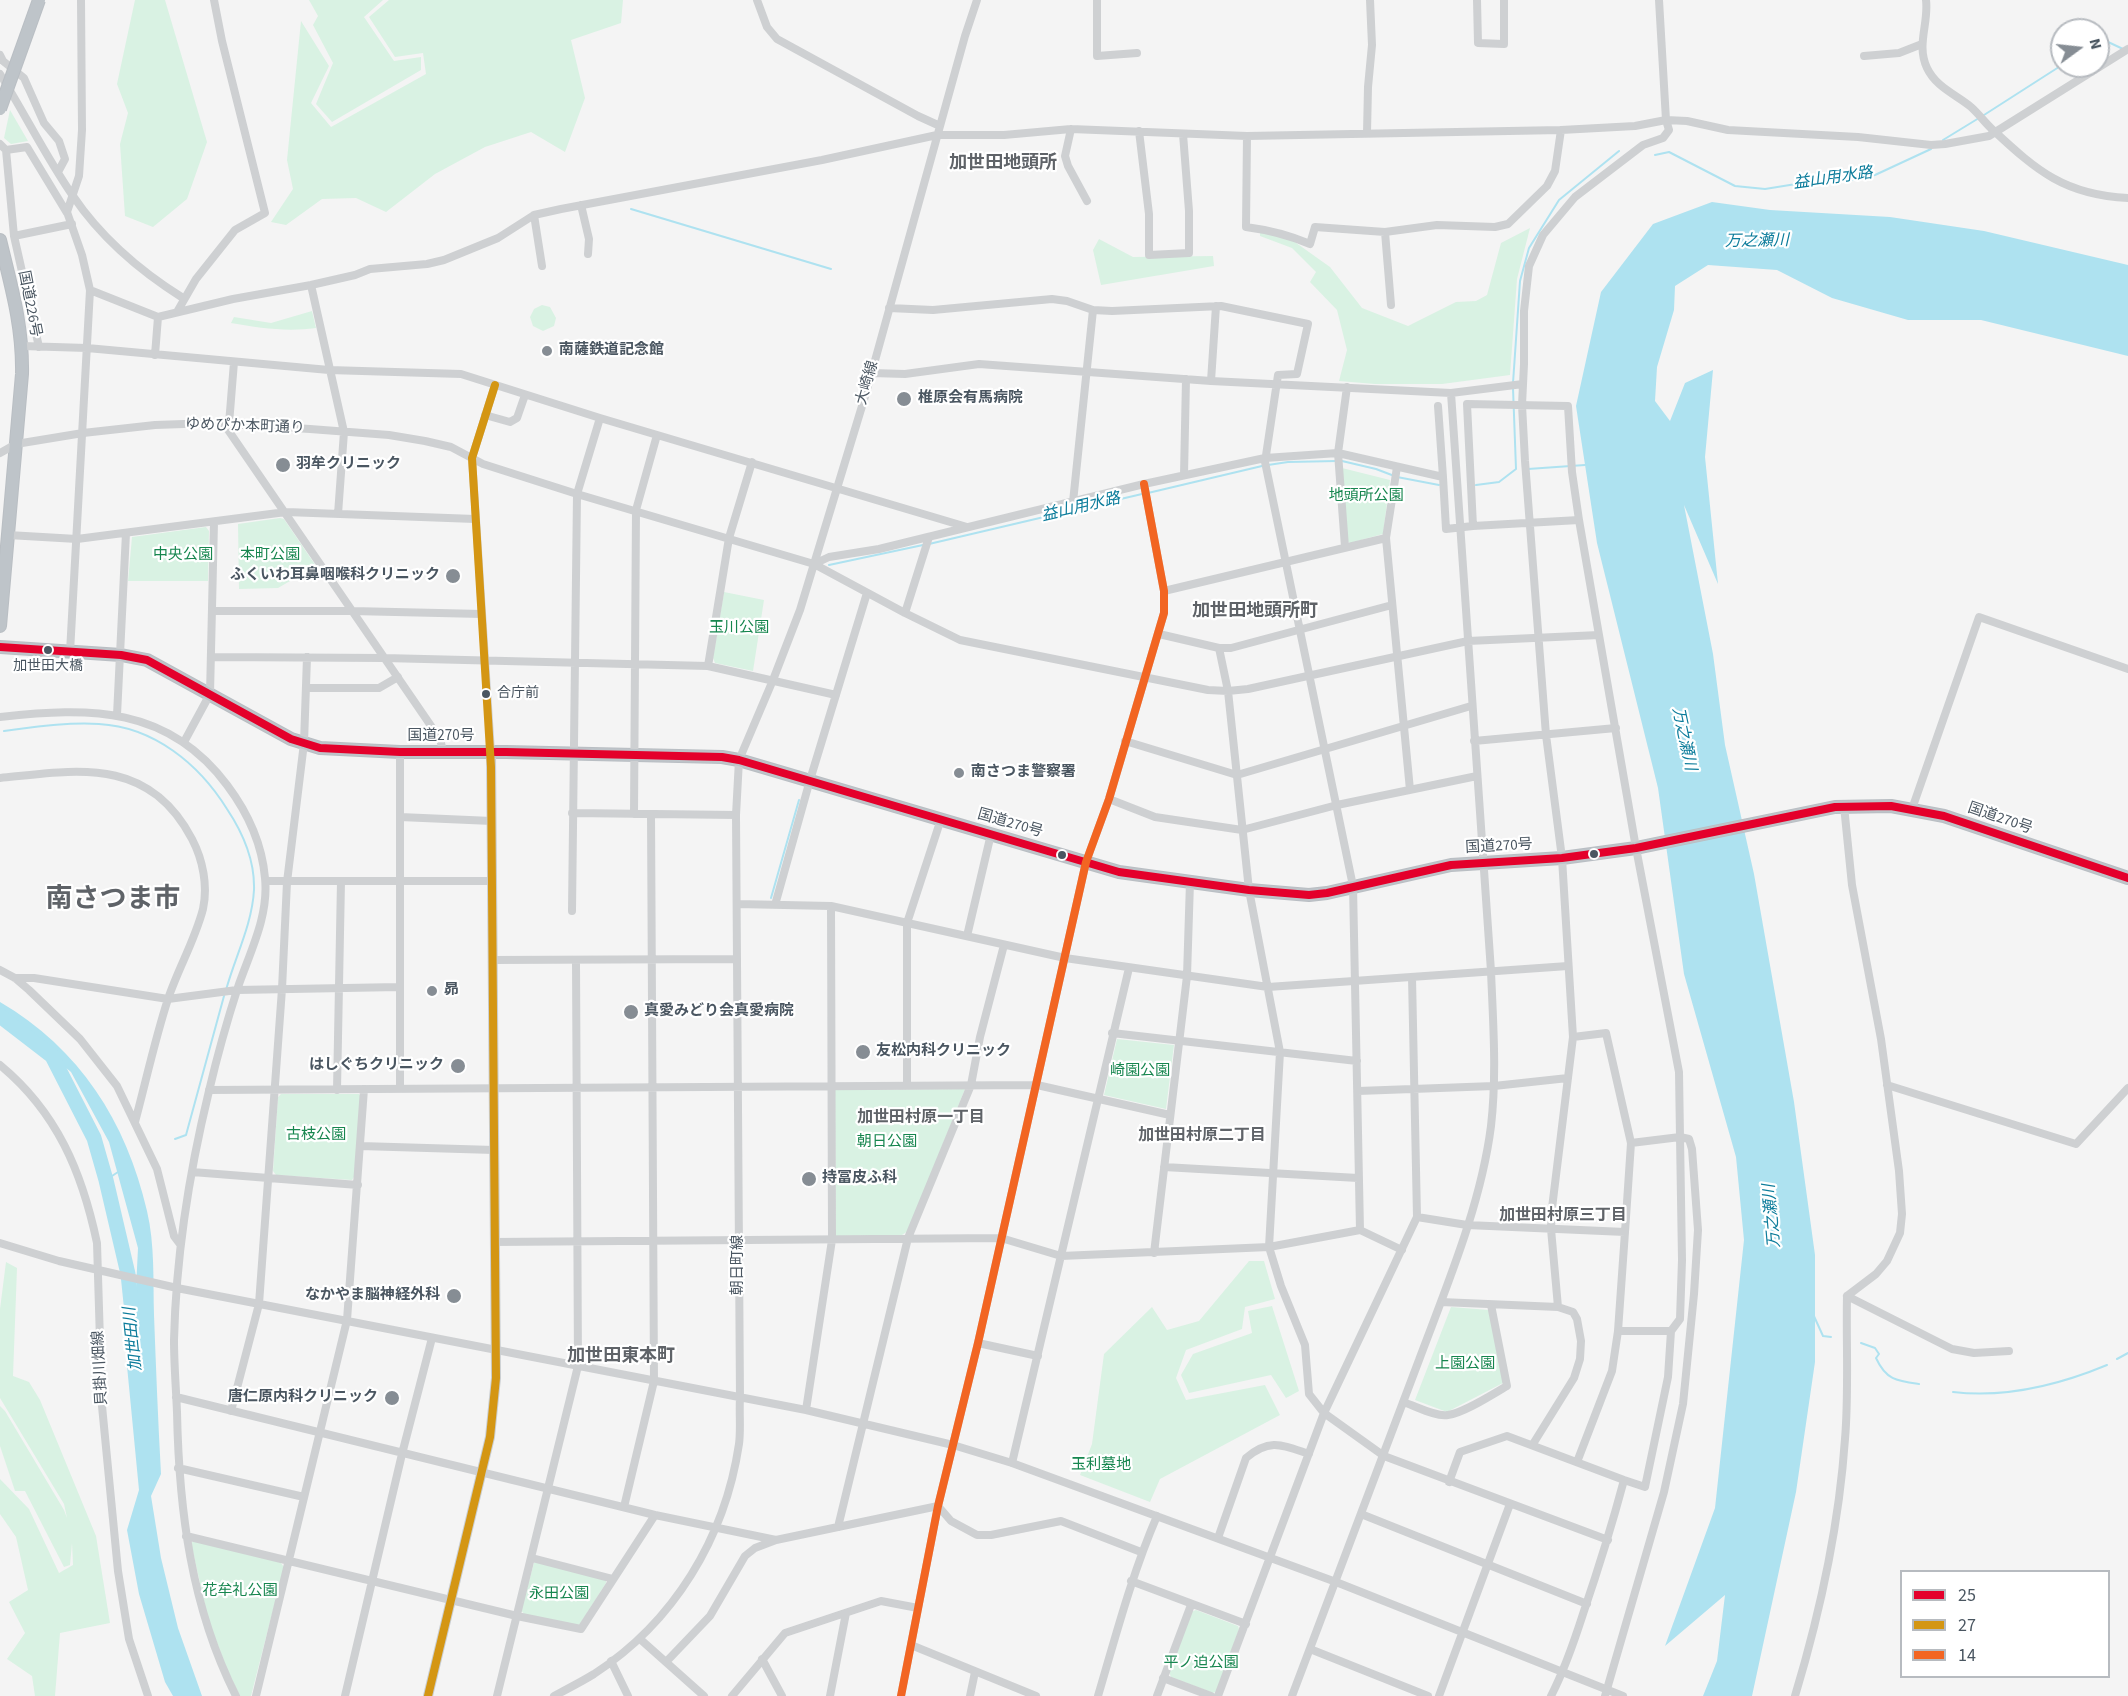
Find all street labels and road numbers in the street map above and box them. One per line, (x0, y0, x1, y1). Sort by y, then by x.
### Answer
street label: 国道226号 (14, 269, 44, 339)
street label: 大崎線 (853, 359, 883, 407)
street label: ゆめぴか本町通り (185, 416, 305, 438)
street label: 国道270号 (407, 728, 475, 746)
street label: 国道270号 (1965, 800, 2035, 838)
street label: 国道270号 (975, 806, 1045, 842)
street label: 国道270号 (1465, 836, 1533, 858)
street label: 朝日町線 (730, 1235, 748, 1295)
street label: 貝掛川畑線 (90, 1330, 112, 1406)

